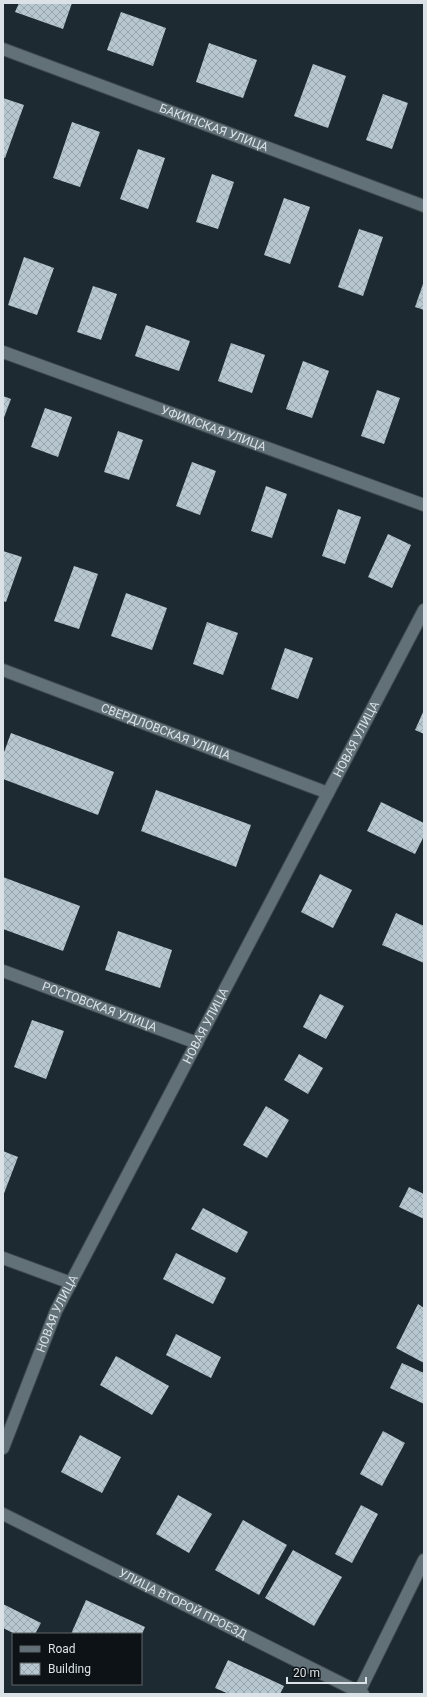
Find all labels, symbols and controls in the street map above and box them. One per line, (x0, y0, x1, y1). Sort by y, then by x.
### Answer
street label: БАКИНСКАЯ УЛИЦА (157, 101, 270, 154)
street label: УФИМСКАЯ УЛИЦА (159, 403, 268, 454)
street label: НОВАЯ УЛИЦА (331, 698, 382, 779)
street label: СВЕРДЛОВСКАЯ УЛИЦА (99, 701, 233, 763)
street label: РОСТОВСКАЯ УЛИЦА (40, 979, 159, 1035)
street label: НОВАЯ УЛИЦА (180, 985, 231, 1066)
street label: НОВАЯ УЛИЦА (34, 1272, 81, 1354)
street label: УЛИЦА ВТОРОЙ ПРОЕЗД (116, 1566, 249, 1642)
legend (12, 1633, 142, 1685)
text: Road (48, 1642, 76, 1656)
scale bar (287, 1659, 366, 1685)
text: Building (48, 1662, 91, 1676)
text: 20 m (293, 1666, 320, 1680)

